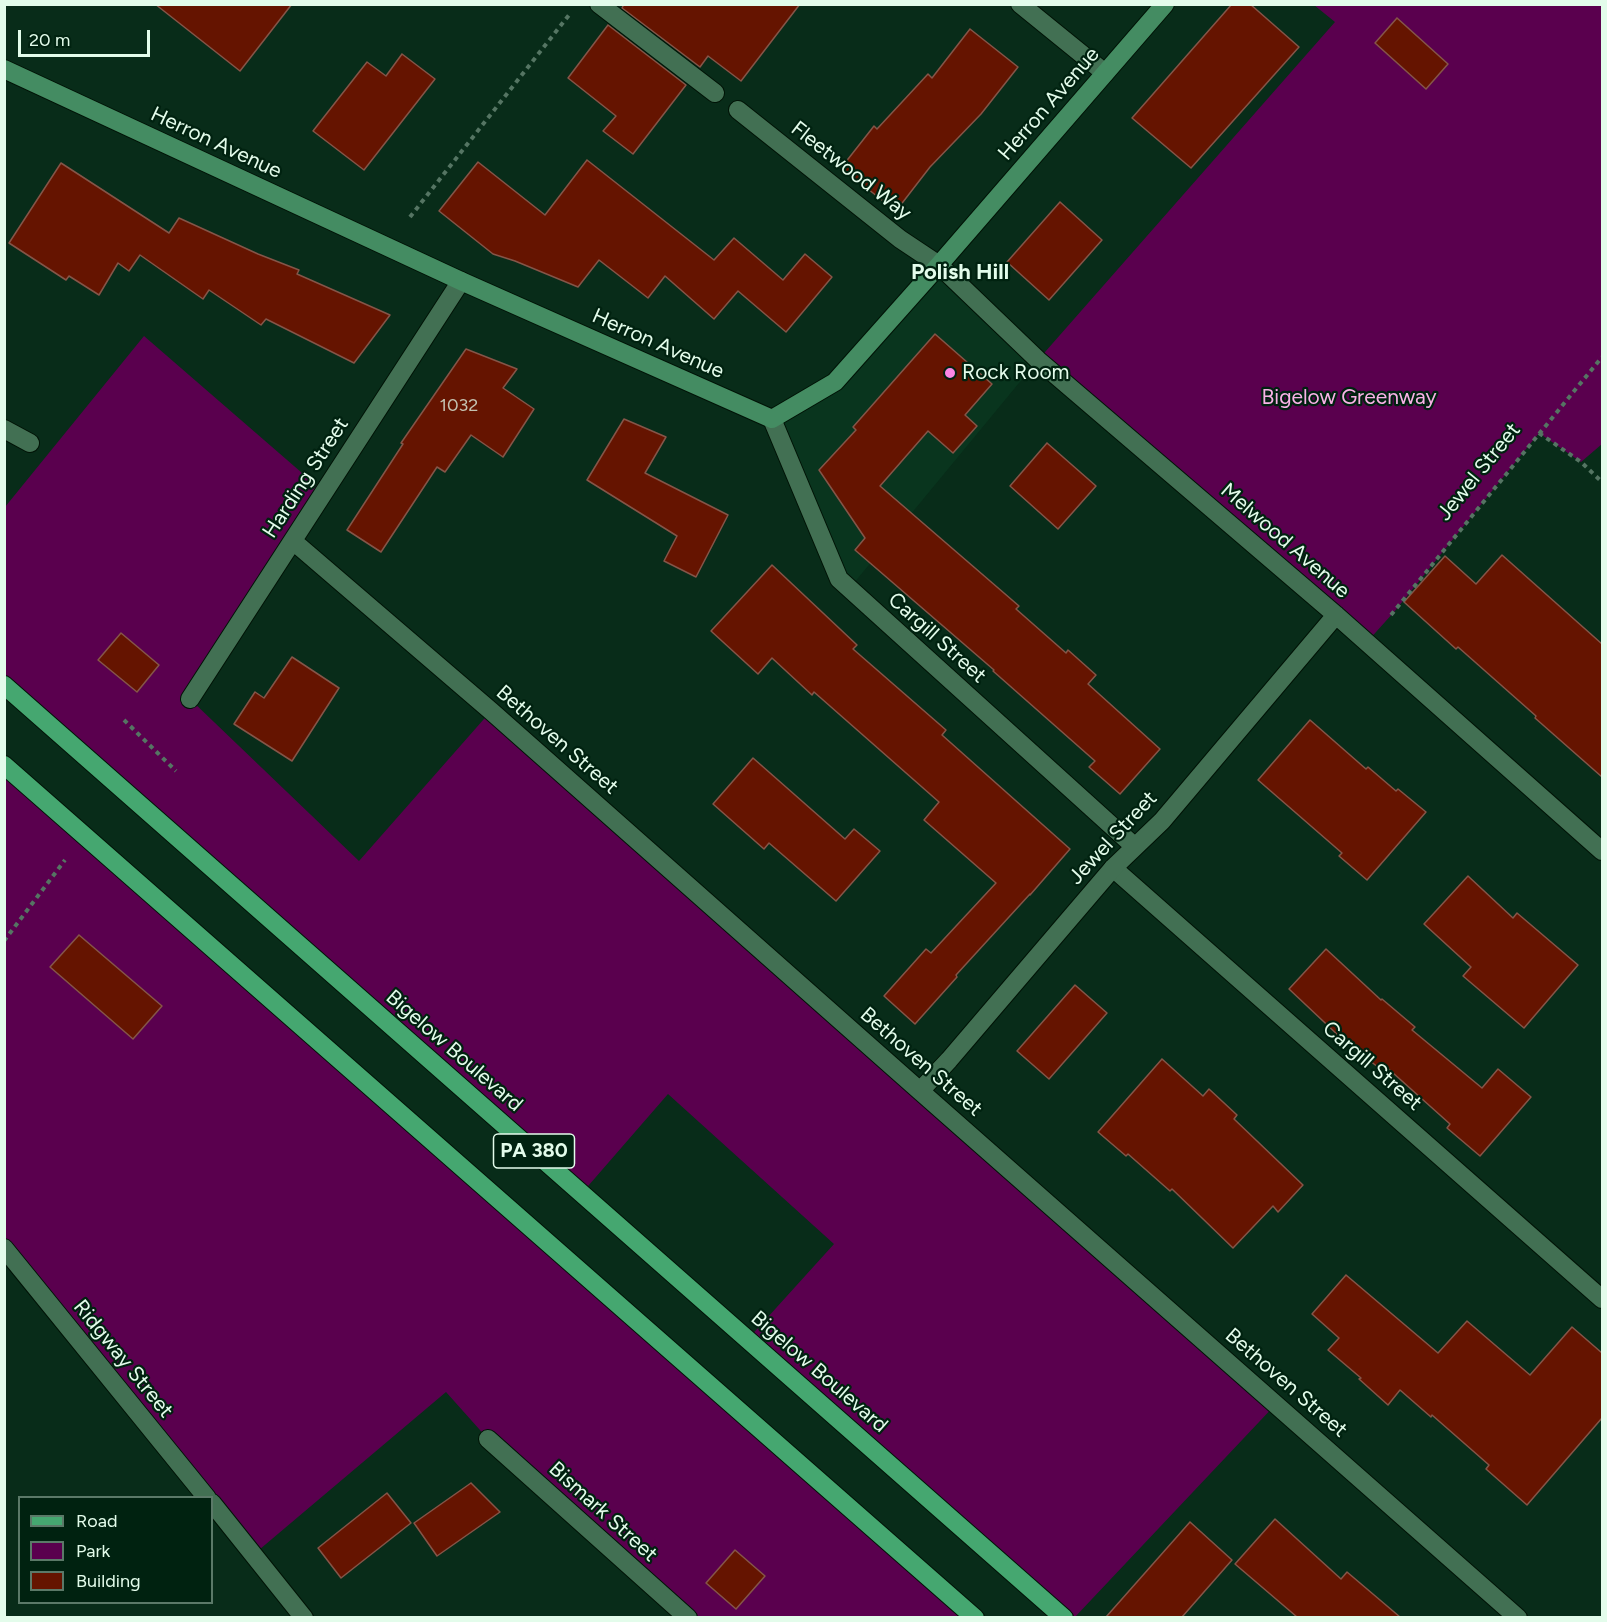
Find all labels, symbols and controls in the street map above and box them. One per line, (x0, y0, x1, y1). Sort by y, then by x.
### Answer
scale bar (21, 18, 153, 56)
text: 20 m (29, 29, 70, 51)
street label: Herron Avenue (993, 42, 1105, 166)
street label: Herron Avenue (147, 102, 285, 184)
street label: Fleetwood Way (786, 116, 916, 226)
district label: Polish Hill (911, 260, 1009, 286)
street label: Herron Avenue (588, 304, 728, 384)
place label: Rock Room (962, 360, 1069, 386)
marker: Rock Room (943, 366, 957, 380)
park label: Bigelow Greenway (1261, 385, 1437, 411)
house number: 1032 (440, 395, 478, 417)
street label: Harding Street (258, 413, 354, 543)
street label: Jewel Street (1432, 418, 1526, 526)
street label: Melwood Avenue (1215, 478, 1355, 604)
street label: Cargill Street (883, 587, 991, 689)
street label: Bethoven Street (491, 680, 623, 800)
street label: Jewel Street (1063, 786, 1163, 890)
street label: Bigelow Boulevard (380, 985, 528, 1117)
street label: Bethoven Street (855, 1002, 987, 1122)
street label: Cargill Street (1317, 1016, 1427, 1116)
road number: PA 380 (494, 1134, 574, 1168)
street label: Ridgway Street (68, 1295, 178, 1423)
street label: Bigelow Boulevard (745, 1306, 893, 1438)
street label: Bethoven Street (1220, 1323, 1352, 1443)
street label: Bismark Street (544, 1457, 662, 1567)
legend (18, 1496, 213, 1604)
text: Road (76, 1510, 117, 1532)
text: Park (76, 1540, 110, 1562)
text: Building (76, 1570, 141, 1592)

